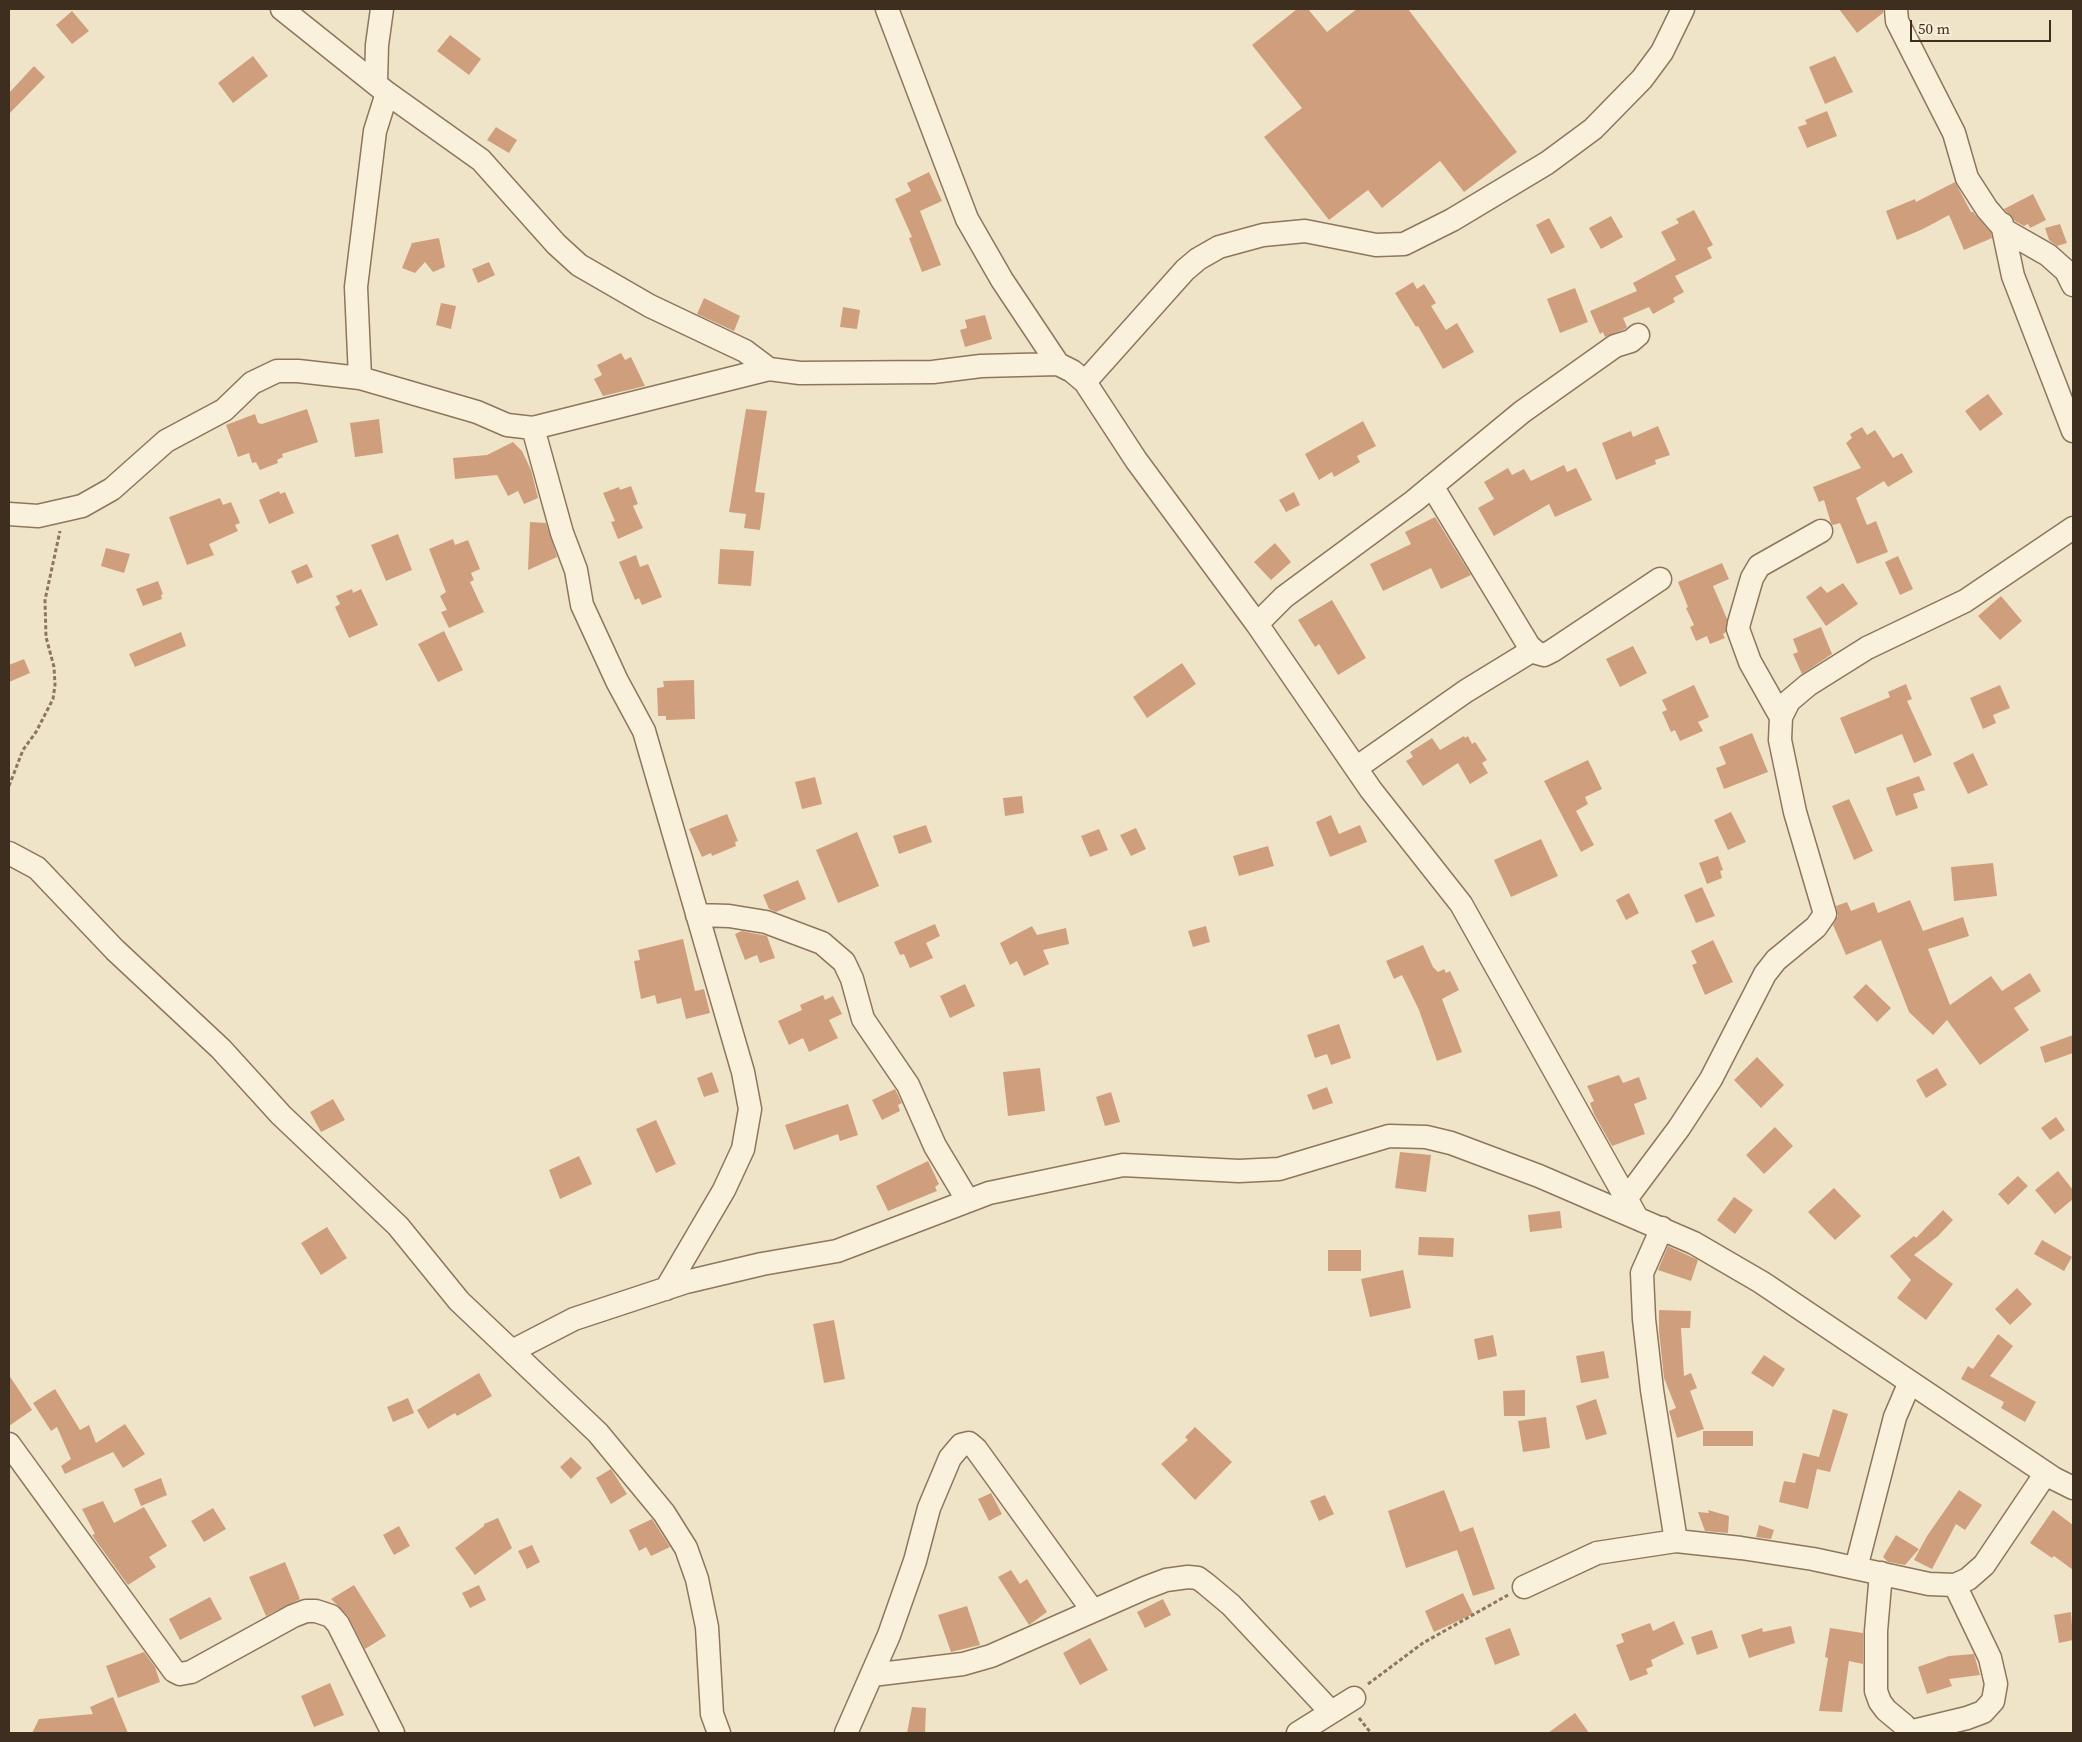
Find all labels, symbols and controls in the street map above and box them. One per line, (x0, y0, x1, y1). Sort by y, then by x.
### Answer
scale bar (1912, 10, 2053, 42)
text: 50 m (1918, 18, 1950, 39)

